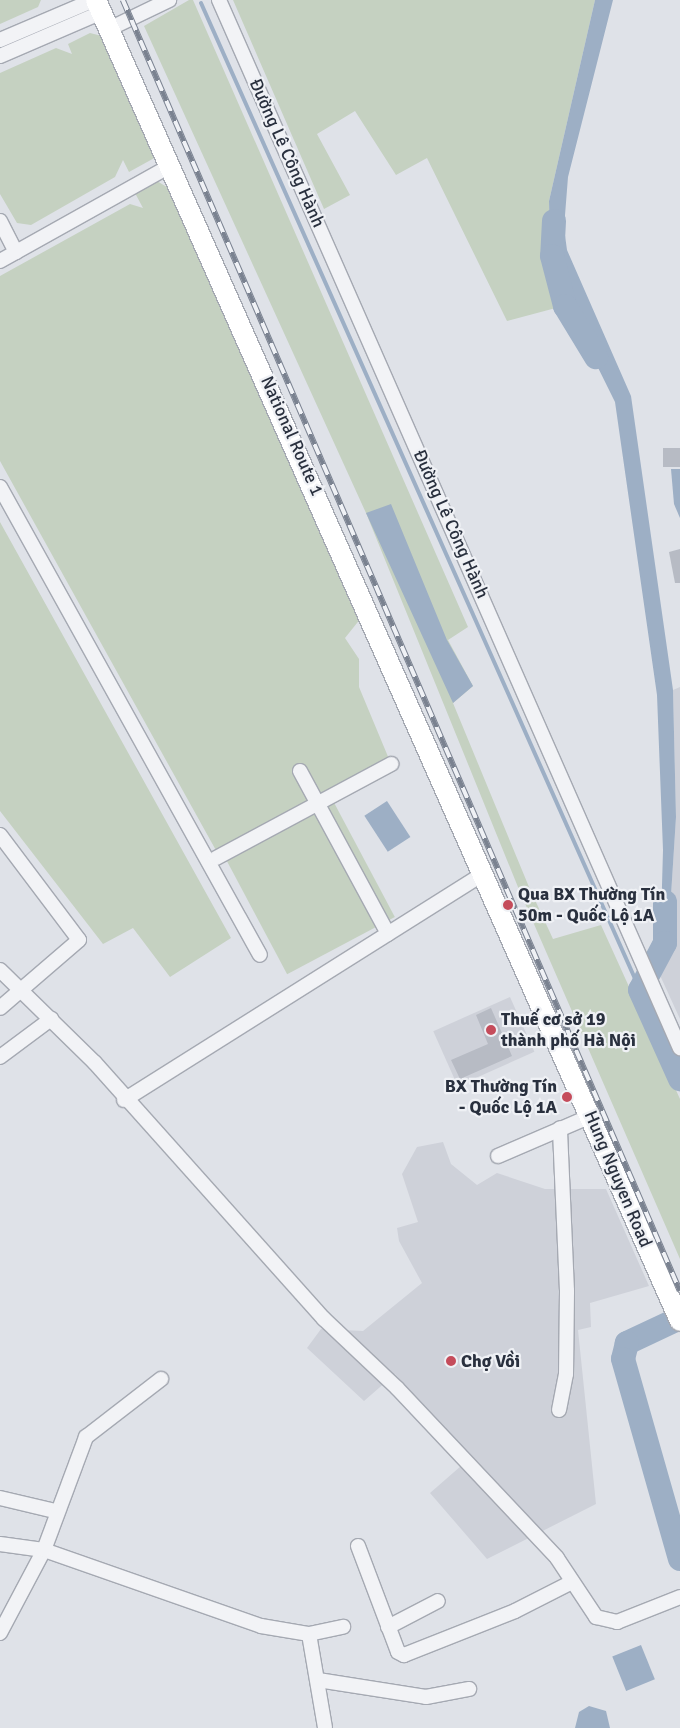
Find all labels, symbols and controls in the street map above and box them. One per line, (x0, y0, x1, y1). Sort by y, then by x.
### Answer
street label: Đường Lê Công Hành (244, 75, 330, 231)
street label: National Route 1 (256, 373, 328, 499)
street label: Đường Lê Công Hành (408, 446, 494, 602)
place label: Qua BX Thường Tín 50m - Quốc Lộ 1A (518, 884, 665, 926)
marker: Qua BX Thường Tín 50m - Quốc Lộ 1A (502, 899, 514, 911)
place label: Thuế cơ sở 19 thành phố Hà Nội (501, 1009, 636, 1052)
marker: Thuế cơ sở 19 thành phố Hà Nội (485, 1024, 497, 1036)
place label: BX Thường Tín - Quốc Lộ 1A (445, 1076, 557, 1118)
marker: BX Thường Tín - Quốc Lộ 1A (561, 1091, 573, 1103)
street label: Hung Nguyen Road (579, 1107, 657, 1251)
place label: Chợ Vồi (461, 1350, 520, 1372)
marker: Chợ Vồi (445, 1355, 457, 1367)

